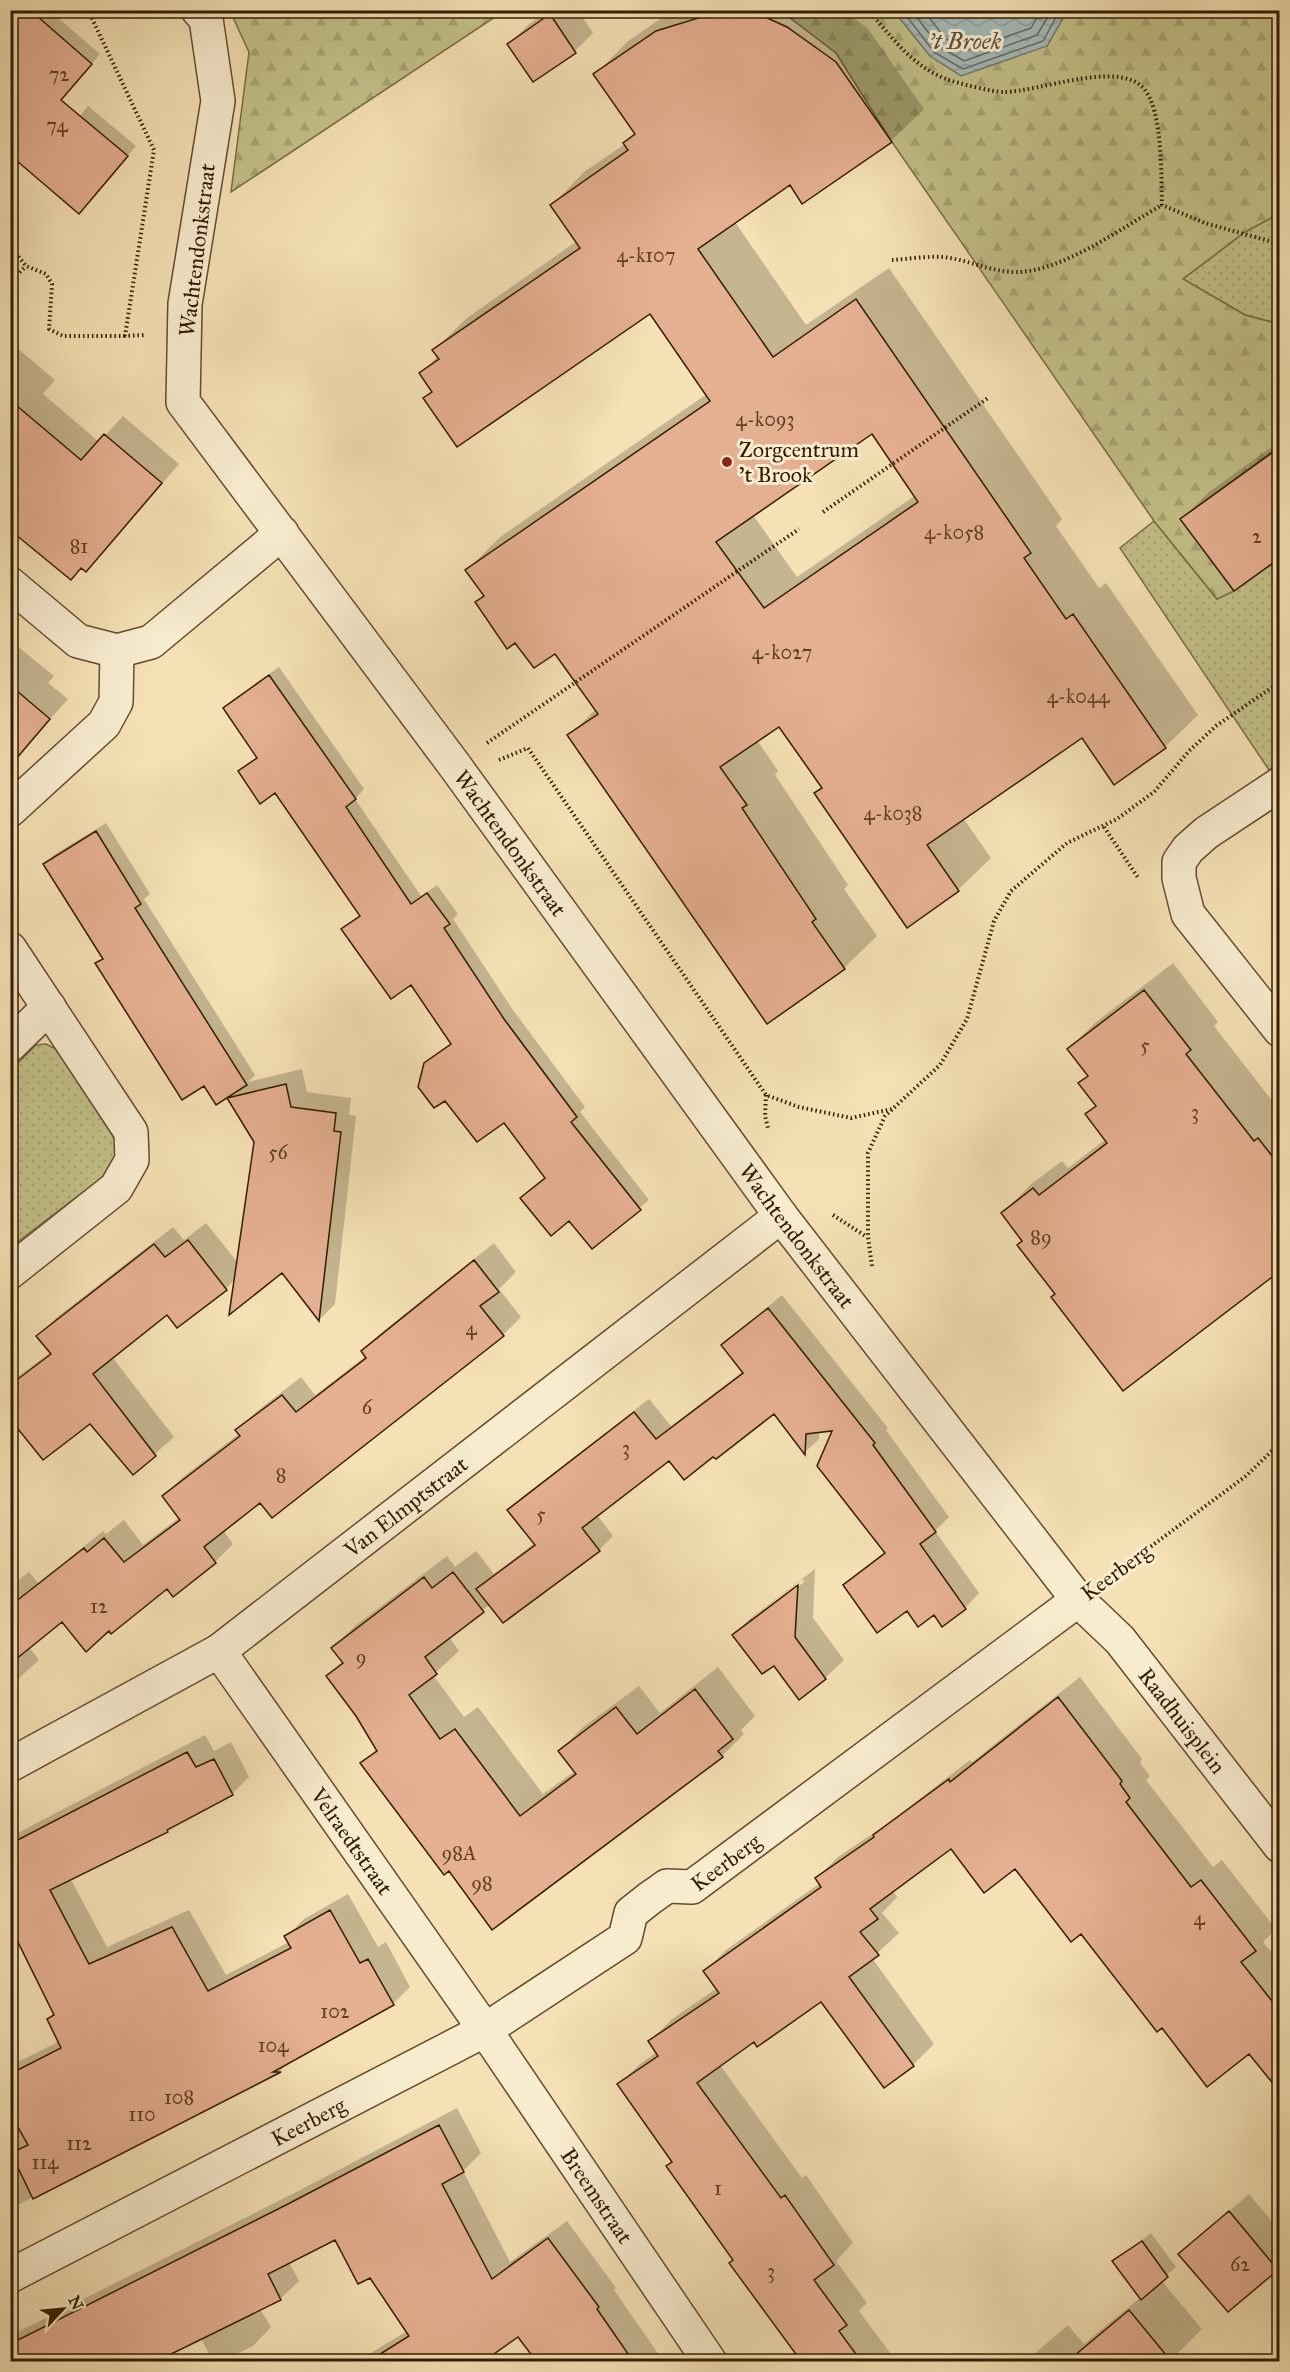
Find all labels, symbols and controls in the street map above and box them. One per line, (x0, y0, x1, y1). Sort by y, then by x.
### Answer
water label: 't Broek (929, 26, 1002, 56)
house number: 72 (49, 62, 69, 86)
house number: 74 (46, 113, 69, 137)
street label: Wachtendonkstraat (173, 162, 221, 338)
house number: 4-k107 (617, 243, 675, 267)
house number: 4-k093 (735, 407, 795, 431)
place label: Zorgcentrum 't Brook (739, 436, 860, 488)
marker: Zorgcentrum 't Brook (720, 455, 734, 469)
house number: 4-k058 (924, 520, 984, 544)
house number: 2 (1252, 524, 1262, 548)
house number: 81 (70, 534, 88, 558)
house number: 4-k027 (752, 640, 812, 664)
house number: 4-k044 (1047, 684, 1110, 708)
street label: Wachtendonkstraat (449, 764, 573, 922)
house number: 4-k038 (864, 801, 922, 825)
house number: 5 (1140, 1033, 1150, 1057)
house number: 3 (1191, 1100, 1199, 1124)
house number: 56 (268, 1140, 289, 1164)
street label: Wachtendonkstraat (734, 1158, 861, 1313)
house number: 89 (1030, 1225, 1052, 1249)
house number: 4 (465, 1316, 477, 1340)
house number: 6 (362, 1395, 373, 1419)
house number: 3 (622, 1436, 630, 1460)
street label: Van Elmptstraat (338, 1450, 473, 1563)
house number: 8 (276, 1463, 286, 1487)
house number: 5 (536, 1502, 546, 1526)
street label: Keerberg (1076, 1537, 1157, 1607)
house number: 12 (90, 1594, 108, 1618)
house number: 9 (356, 1645, 366, 1669)
street label: Raadhuisplein (1133, 1662, 1232, 1779)
street label: Velraedtstraat (305, 1781, 399, 1900)
street label: Keerberg (685, 1827, 766, 1897)
house number: 98A (442, 1841, 477, 1865)
house number: 98 (471, 1871, 493, 1895)
house number: 4 (1193, 1906, 1205, 1930)
house number: 102 (320, 1999, 350, 2023)
house number: 104 (258, 2033, 289, 2057)
house number: 108 (164, 2085, 194, 2109)
street label: Keerberg (266, 2091, 351, 2152)
house number: 110 (128, 2102, 156, 2126)
house number: 112 (66, 2131, 92, 2155)
street label: Breemstraat (555, 2142, 639, 2249)
house number: 114 (32, 2150, 59, 2174)
house number: 1 (714, 2176, 722, 2200)
house number: 62 (1230, 2252, 1250, 2276)
house number: 3 (767, 2259, 775, 2283)
north arrow (33, 2279, 93, 2339)
text: N (65, 2292, 88, 2313)

